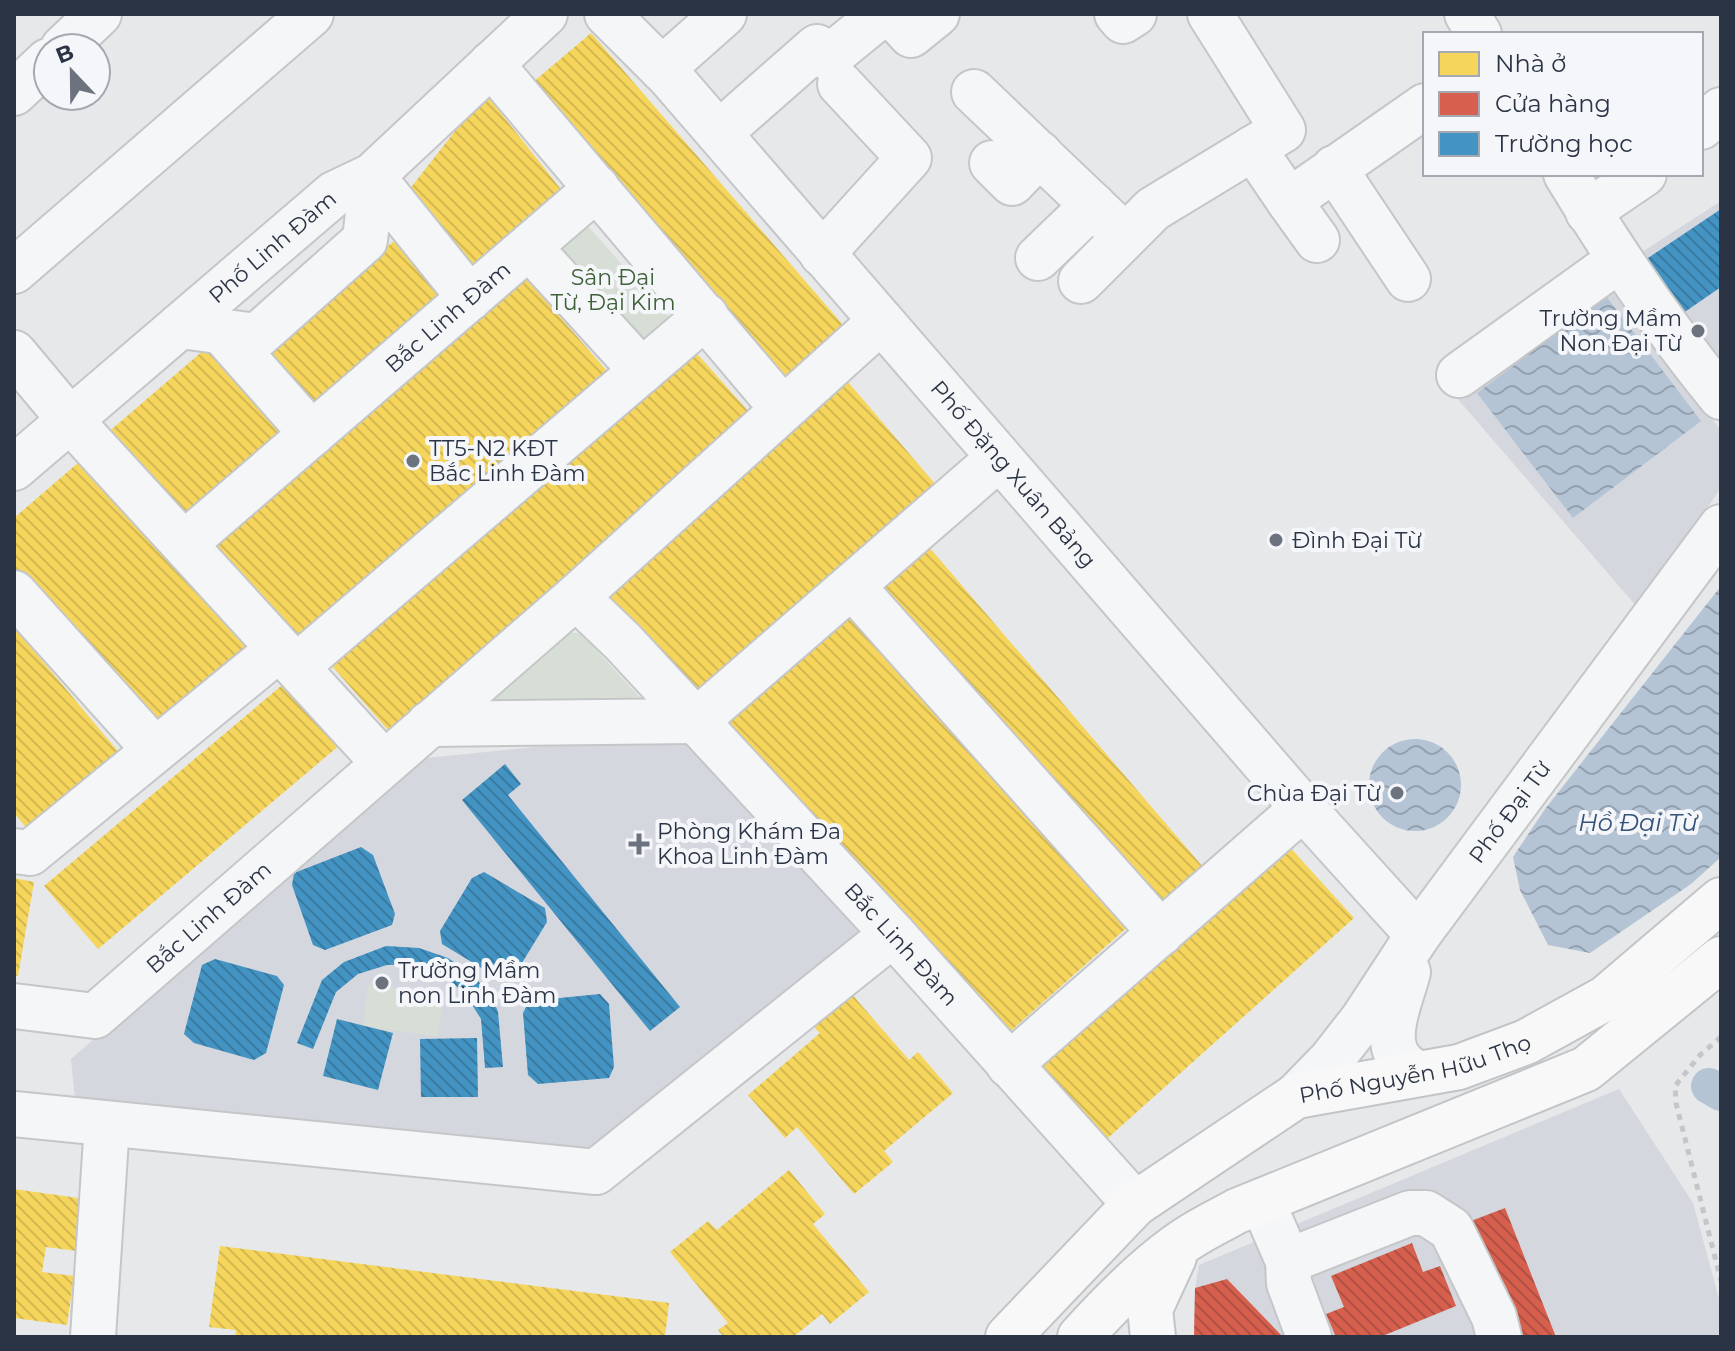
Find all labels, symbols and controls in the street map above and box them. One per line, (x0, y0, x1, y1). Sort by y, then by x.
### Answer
north arrow (32, 32, 112, 112)
legend (1423, 32, 1703, 176)
text: B (52, 38, 78, 70)
text: Nhà ở (1495, 49, 1566, 78)
text: Cửa hàng (1495, 89, 1611, 118)
text: Trường học (1495, 129, 1633, 158)
street label: Phố Linh Đàm (203, 185, 342, 309)
street label: Bắc Linh Đàm (379, 255, 516, 378)
park label: Sân Đại Từ, Đại Kim (550, 264, 676, 316)
place label: Trường Mầm Non Đại Từ (1540, 305, 1682, 357)
marker: Trường Mầm Non Đại Từ (1689, 322, 1707, 340)
street label: Phố Đặng Xuân Bảng (925, 375, 1102, 573)
place label: TT5-N2 KĐT Bắc Linh Đàm (429, 435, 586, 487)
marker: TT5-N2 KĐT Bắc Linh Đàm (404, 452, 422, 470)
place label: Đình Đại Từ (1292, 527, 1422, 554)
marker: Đình Đại Từ (1267, 531, 1285, 549)
street label: Phố Đại Từ (1463, 755, 1556, 868)
place label: Chùa Đại Từ (1247, 780, 1381, 807)
marker: Chùa Đại Từ (1388, 784, 1406, 802)
water label: Hồ Đại Từ (1578, 808, 1699, 837)
place label: Phòng Khám Đa Khoa Linh Đàm (657, 818, 841, 870)
marker: Phòng Khám Đa Khoa Linh Đàm (628, 833, 650, 855)
street label: Bắc Linh Đàm (140, 856, 276, 979)
street label: Bắc Linh Đàm (839, 877, 964, 1011)
place label: Trường Mầm non Linh Đàm (398, 957, 556, 1009)
marker: Trường Mầm non Linh Đàm (373, 974, 391, 992)
street label: Phố Nguyễn Hữu Thọ (1297, 1028, 1535, 1109)

